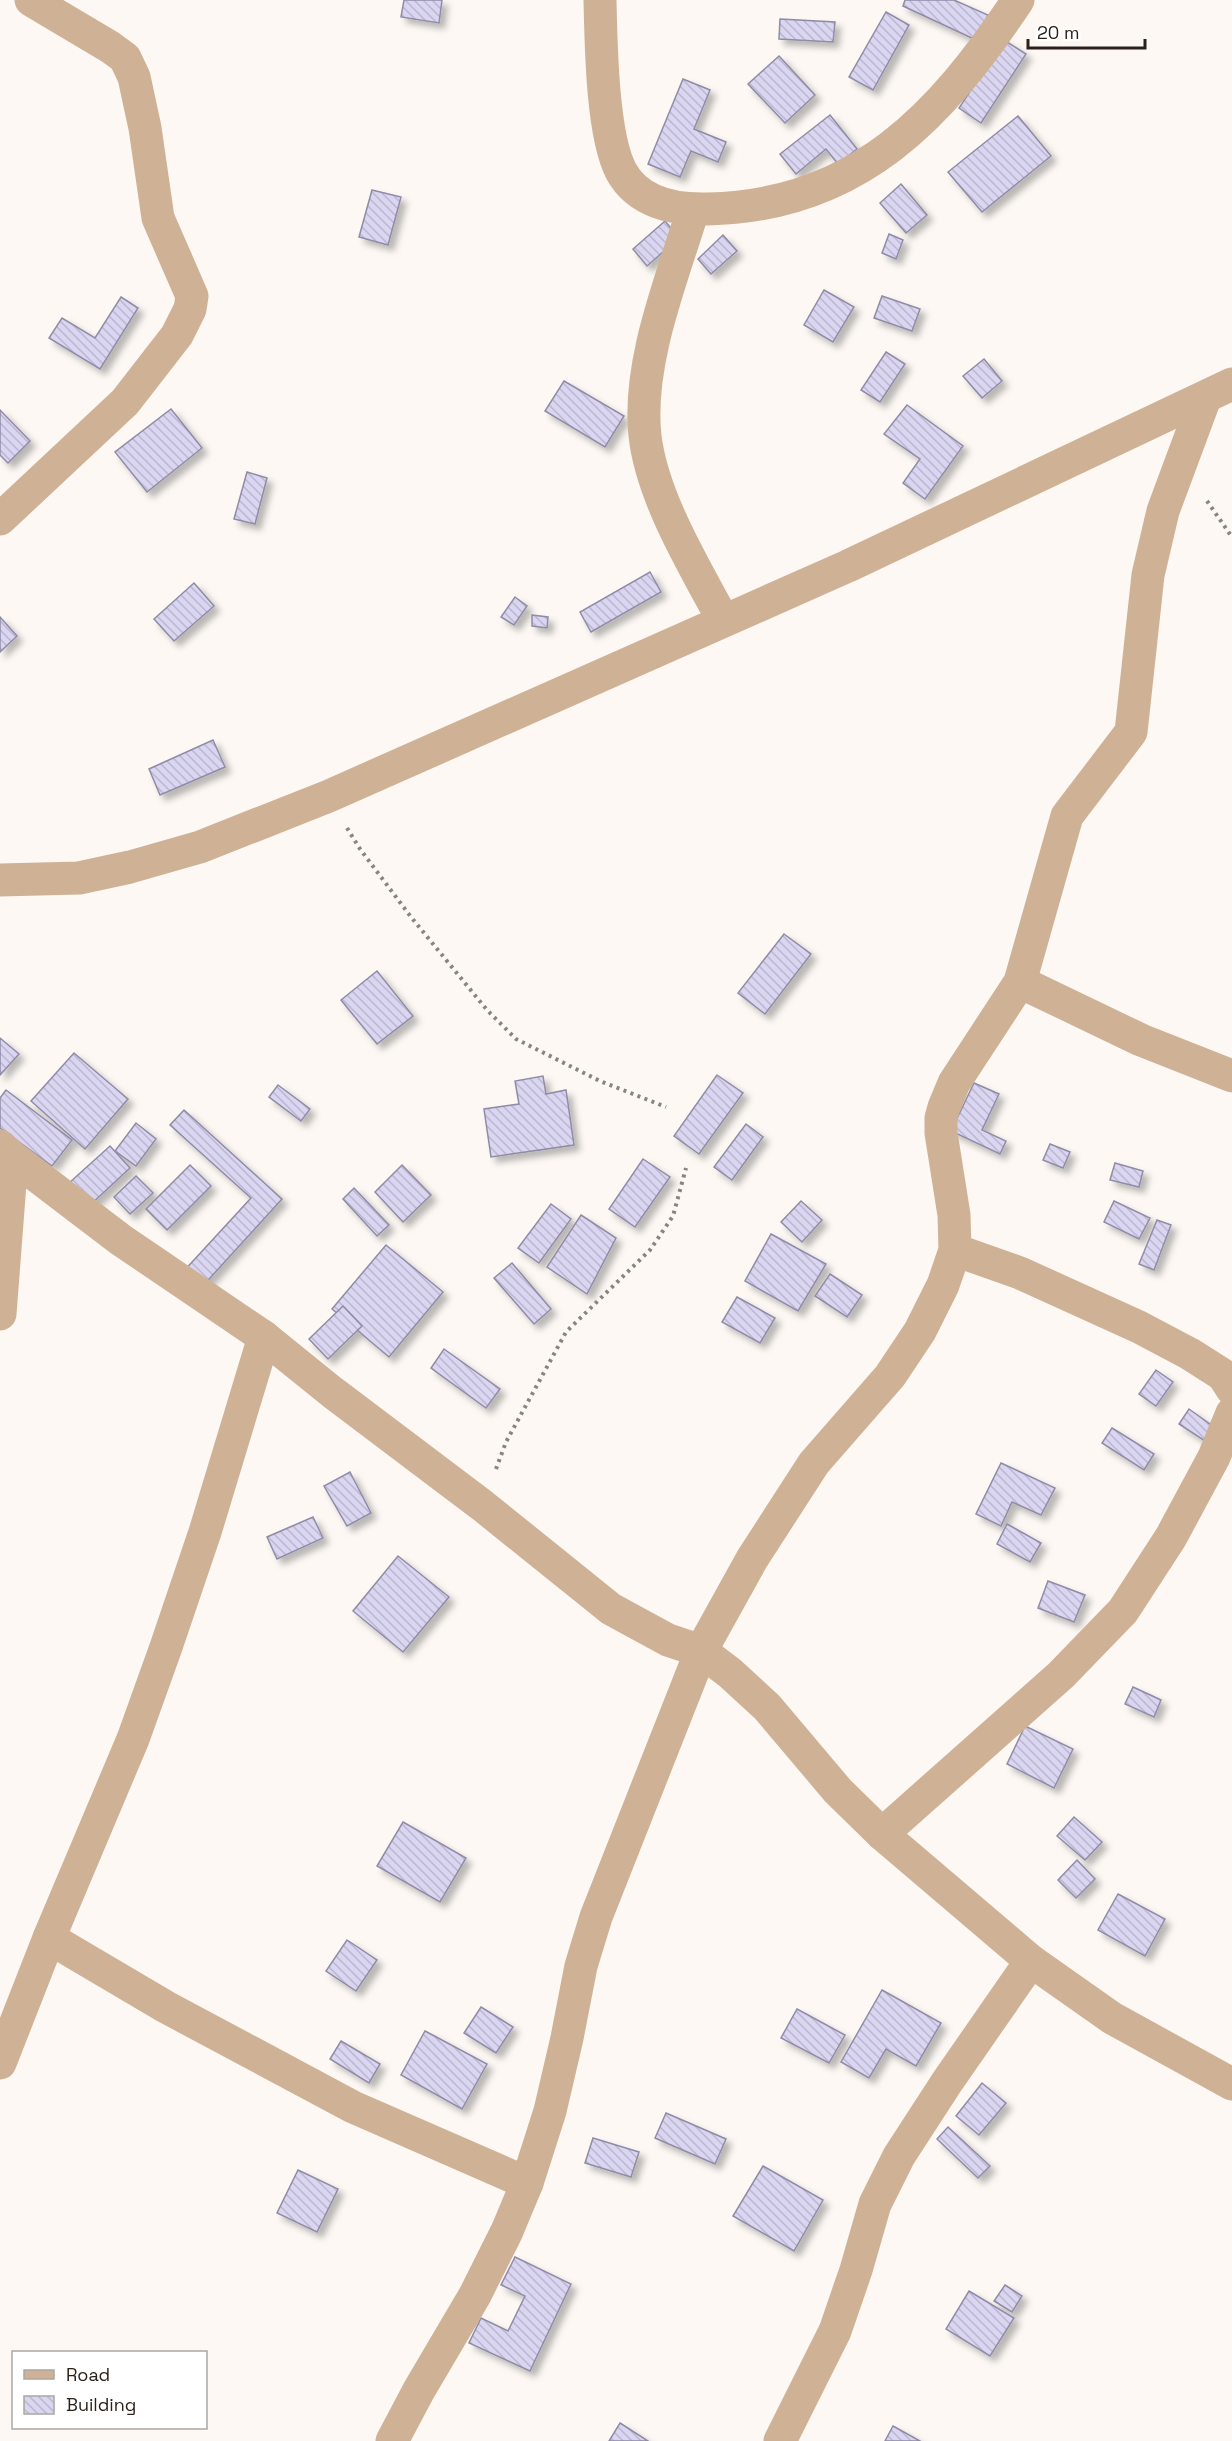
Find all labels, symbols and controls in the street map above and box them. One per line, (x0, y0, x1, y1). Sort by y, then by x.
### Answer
scale bar (1028, 12, 1145, 50)
text: 20 m (1037, 21, 1080, 44)
legend (12, 2351, 207, 2429)
text: Road (66, 2363, 110, 2386)
text: Building (66, 2393, 136, 2416)

